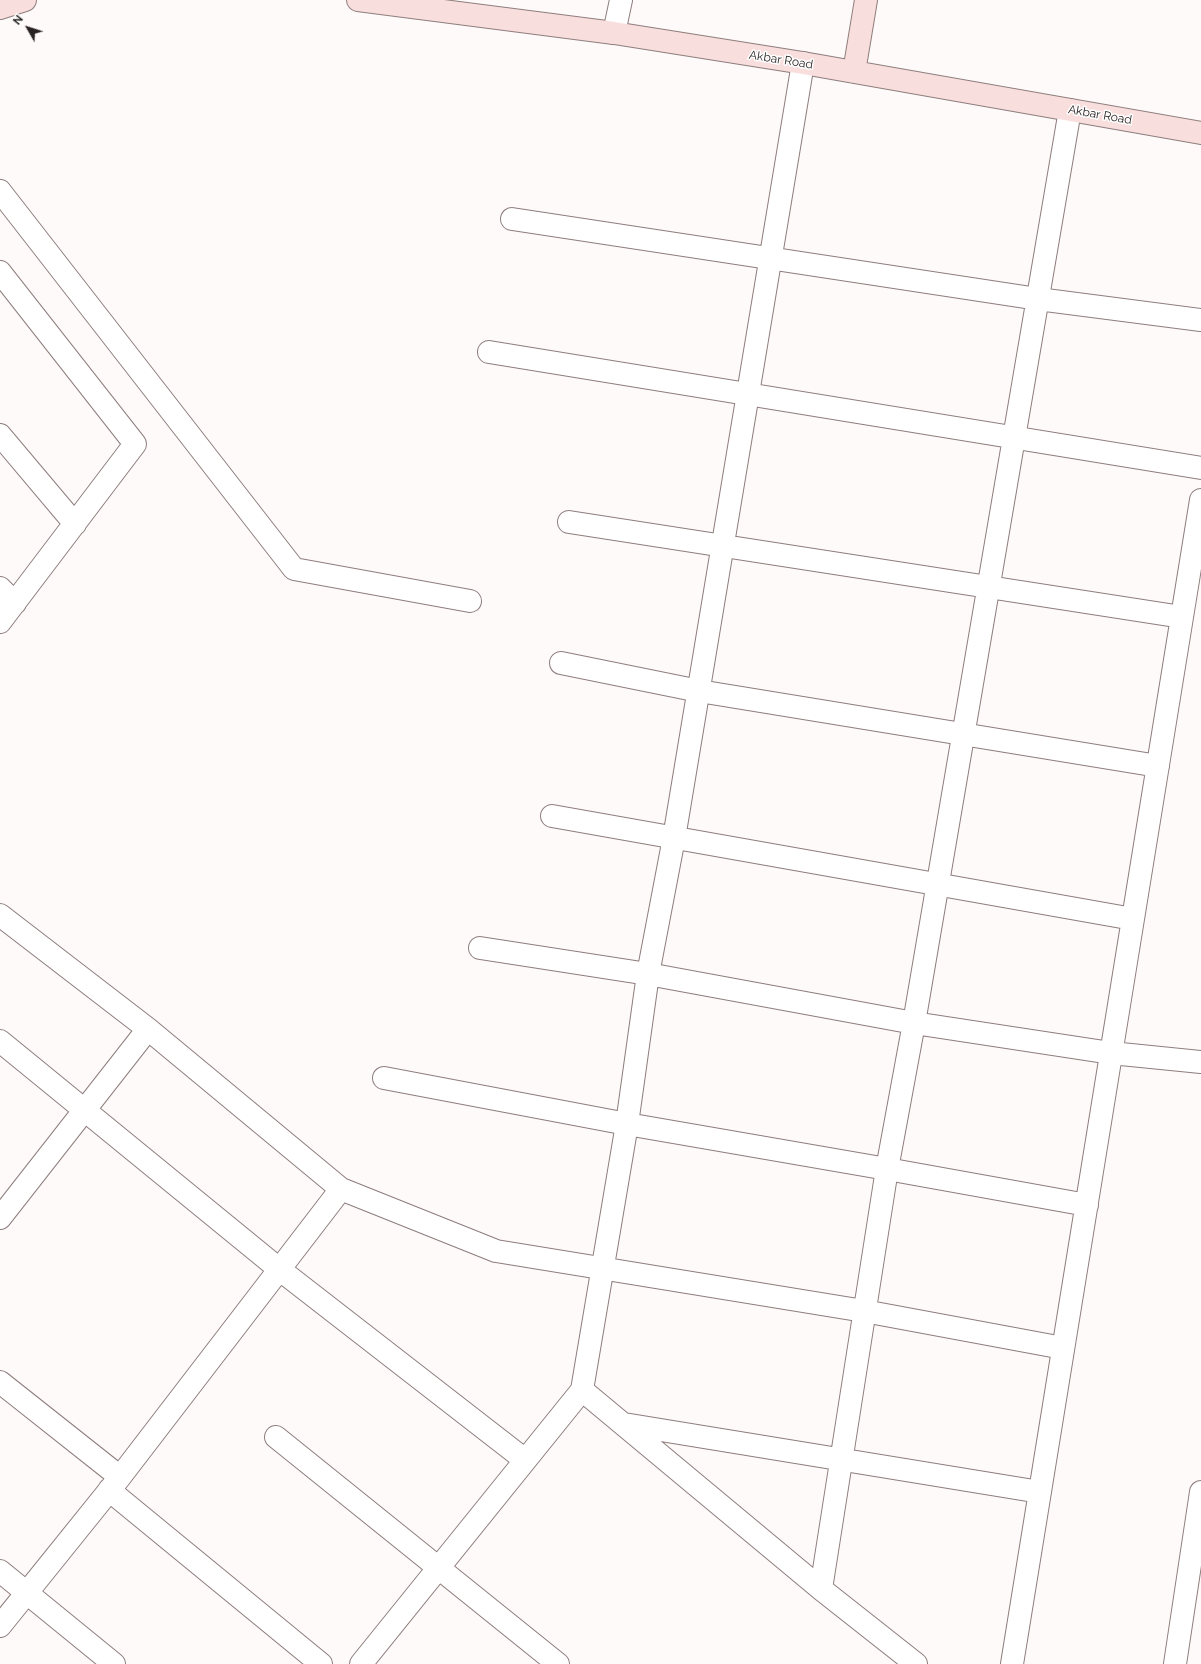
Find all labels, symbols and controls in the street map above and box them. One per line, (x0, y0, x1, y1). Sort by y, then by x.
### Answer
north arrow (8, 8, 48, 48)
text: N (11, 13, 26, 27)
street label: Akbar Road (748, 48, 814, 72)
street label: Akbar Road (1067, 102, 1133, 128)

